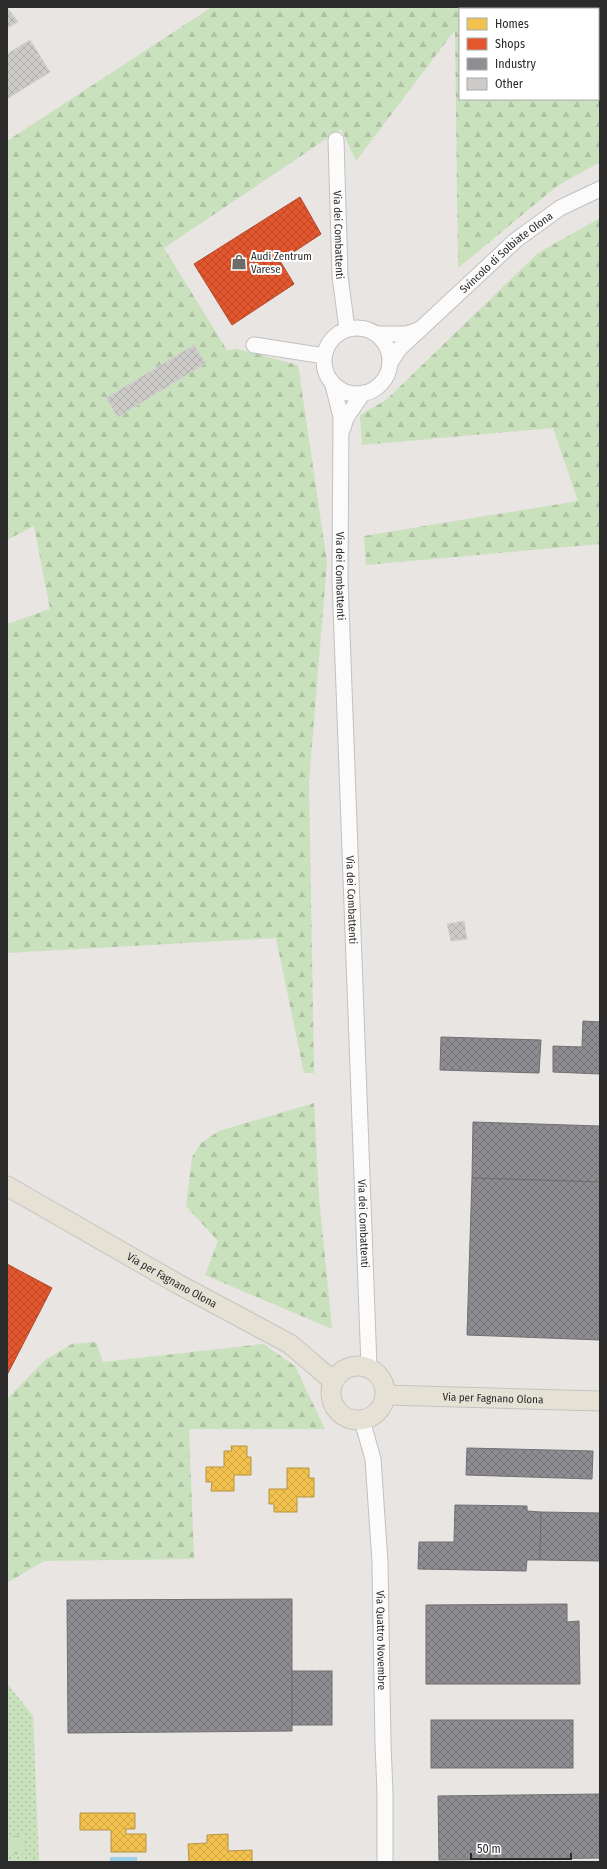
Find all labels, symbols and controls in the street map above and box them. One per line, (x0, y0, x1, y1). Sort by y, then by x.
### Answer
legend (459, 8, 599, 100)
text: Homes (495, 17, 529, 31)
text: Shops (495, 37, 525, 51)
text: Industry (495, 57, 536, 71)
text: Other (495, 77, 524, 91)
street label: Via dei Combattenti (330, 191, 346, 280)
street label: Svincolo di Solbiate Olona (457, 210, 555, 296)
place label: Audi Zentrum Varese (251, 250, 312, 276)
shop icon: Audi Zentrum Varese (230, 253, 248, 271)
street label: Via dei Combattenti (333, 532, 348, 621)
street label: Via dei Combattenti (343, 855, 359, 945)
street label: Via dei Combattenti (355, 1179, 371, 1268)
street label: Via per Fagnano Olona (125, 1250, 219, 1311)
street label: Via per Fagnano Olona (442, 1391, 544, 1406)
street label: Via Quattro Novembre (373, 1590, 388, 1690)
scale bar (471, 1835, 571, 1861)
text: 50 m (477, 1842, 501, 1856)

